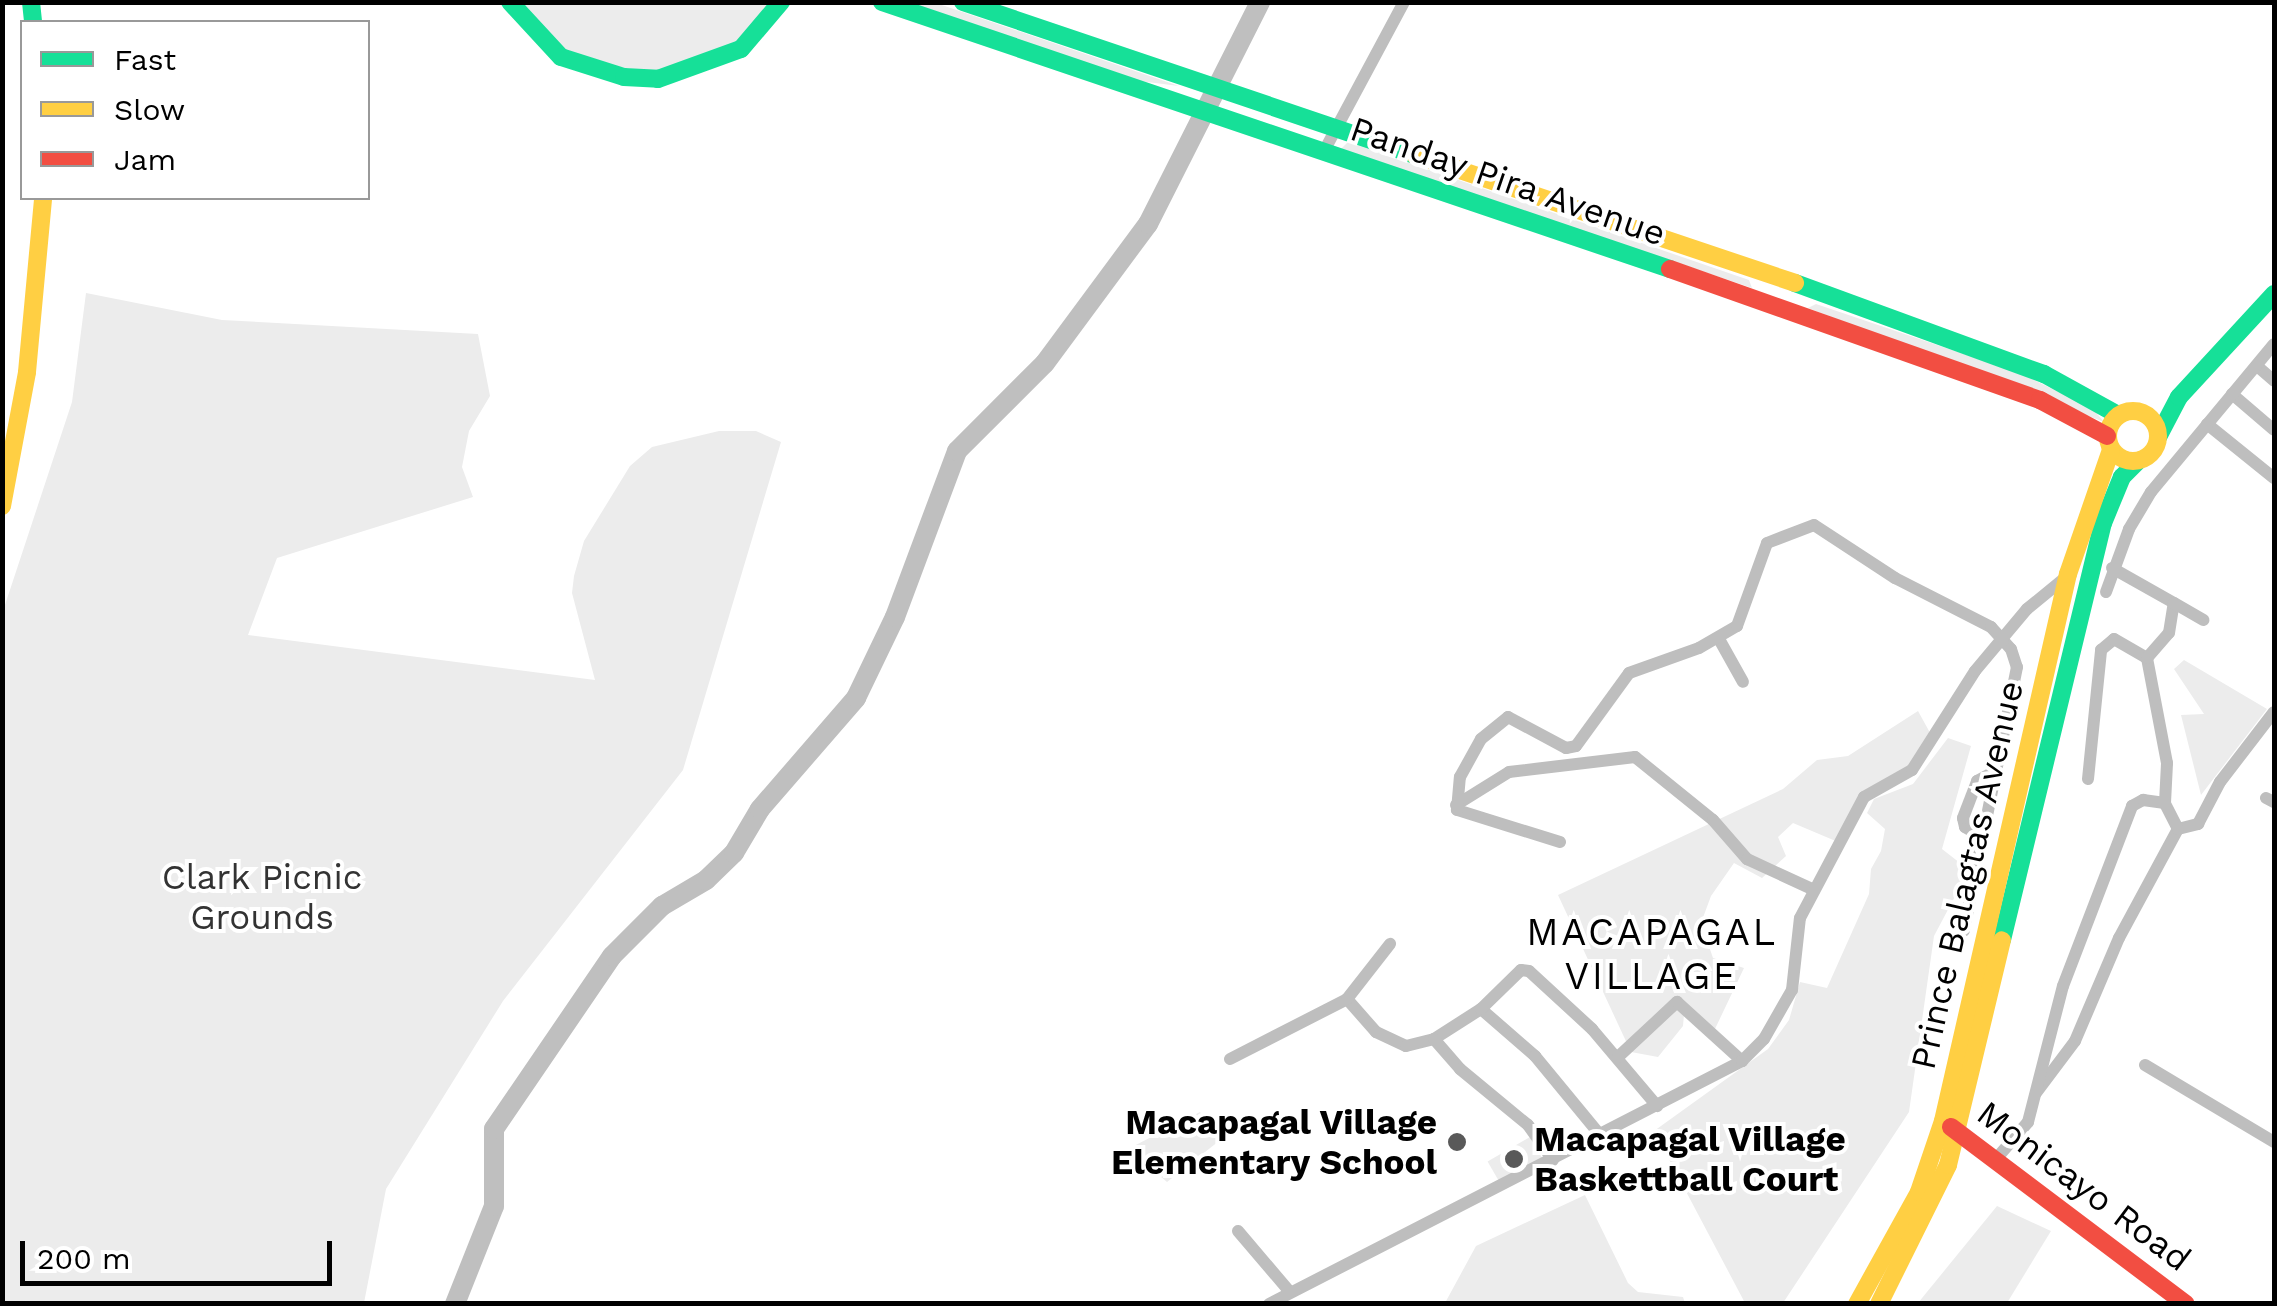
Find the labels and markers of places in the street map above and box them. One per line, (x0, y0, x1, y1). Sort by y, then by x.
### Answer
place label: Macapagal Village Elementary School (1110, 1101, 1437, 1183)
place label: Macapagal Village Baskettball Court (1534, 1118, 1847, 1200)
marker: Macapagal Village Elementary School (1446, 1131, 1468, 1153)
marker: Macapagal Village Baskettball Court (1503, 1148, 1525, 1170)

